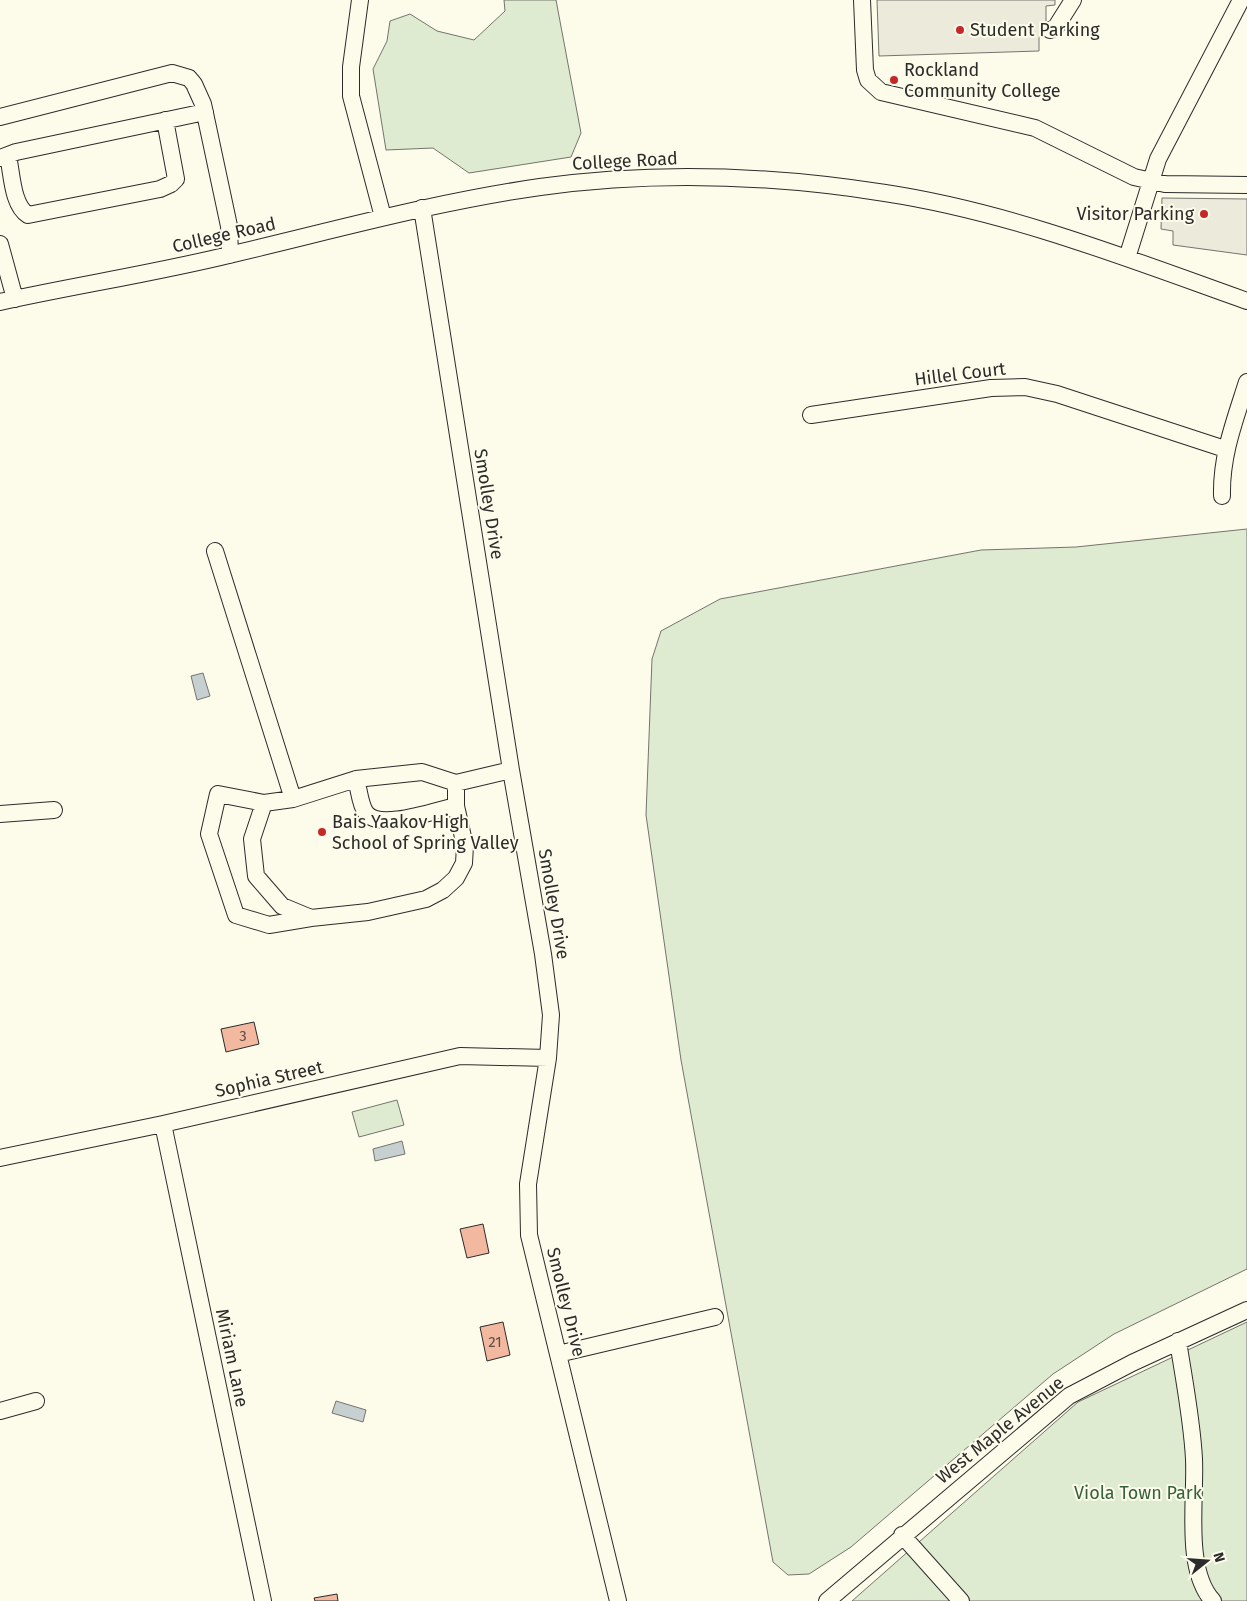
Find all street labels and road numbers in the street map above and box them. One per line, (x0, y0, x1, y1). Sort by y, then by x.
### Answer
street label: College Road (572, 147, 678, 175)
street label: College Road (170, 212, 278, 258)
street label: Hillel Court (913, 357, 1007, 391)
street label: Smolley Drive (469, 447, 509, 561)
street label: Smolley Drive (533, 847, 575, 961)
street label: Sophia Street (213, 1056, 326, 1102)
street label: Smolley Drive (542, 1245, 590, 1359)
street label: Miriam Lane (211, 1307, 253, 1409)
street label: West Maple Avenue (932, 1372, 1068, 1488)

